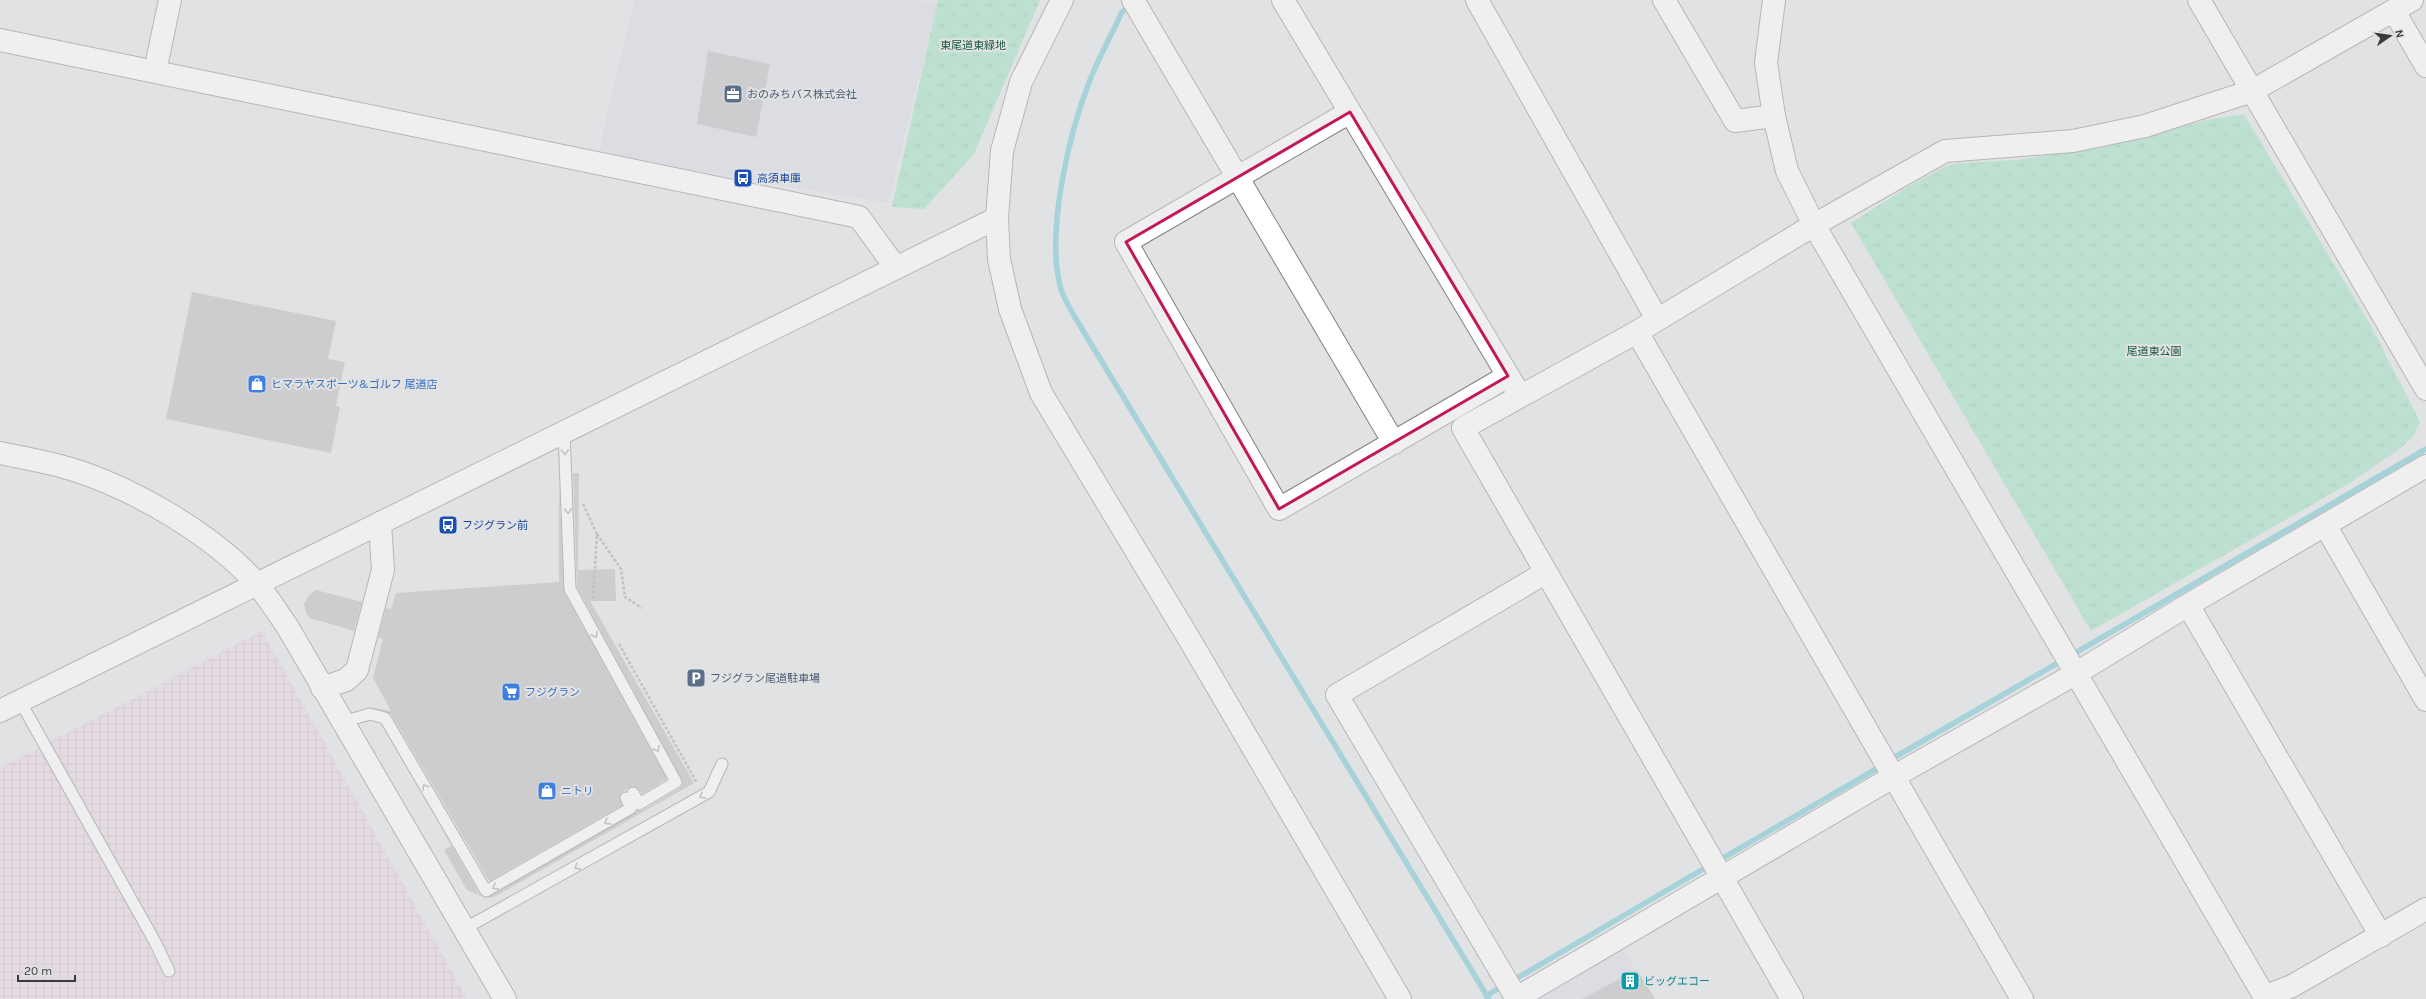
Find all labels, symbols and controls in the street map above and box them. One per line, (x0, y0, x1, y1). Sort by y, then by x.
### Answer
north arrow (2370, 16, 2410, 56)
text: N (2392, 29, 2406, 39)
park label: 東尾道東緑地 (940, 39, 1006, 52)
office icon: おのみちバス株式会社 (722, 83, 744, 105)
place label: おのみちバス株式会社 (747, 88, 857, 101)
bus stop icon: 高須車庫 (732, 167, 754, 189)
place label: 高須車庫 (757, 172, 801, 185)
park label: 尾道東公園 (2127, 345, 2182, 358)
shop icon: ヒマラヤスポーツ&ゴルフ 尾道店 (246, 373, 268, 395)
place label: ヒマラヤスポーツ&ゴルフ 尾道店 (271, 378, 437, 391)
one-way arrow (561, 449, 570, 455)
one-way arrow (564, 508, 572, 514)
bus stop icon: フジグラン前 (437, 514, 459, 536)
place label: フジグラン前 (462, 519, 528, 532)
one-way arrow (590, 631, 597, 638)
parking icon: フジグラン尾道駐車場 (685, 667, 707, 689)
place label: フジグラン尾道駐車場 (710, 672, 820, 685)
supermarket icon: フジグラン (500, 681, 522, 703)
place label: フジグラン (525, 686, 580, 699)
one-way arrow (653, 745, 660, 752)
shop icon: ニトリ (536, 780, 558, 802)
one-way arrow (423, 784, 430, 791)
place label: ニトリ (561, 785, 594, 798)
one-way arrow (699, 792, 706, 799)
one-way arrow (604, 817, 611, 824)
one-way arrow (574, 862, 581, 870)
one-way arrow (492, 882, 499, 890)
scale bar (18, 957, 75, 983)
text: 20 m (24, 964, 52, 978)
building icon: ビッグエコー (1619, 970, 1641, 992)
place label: ビッグエコー (1644, 975, 1710, 988)

